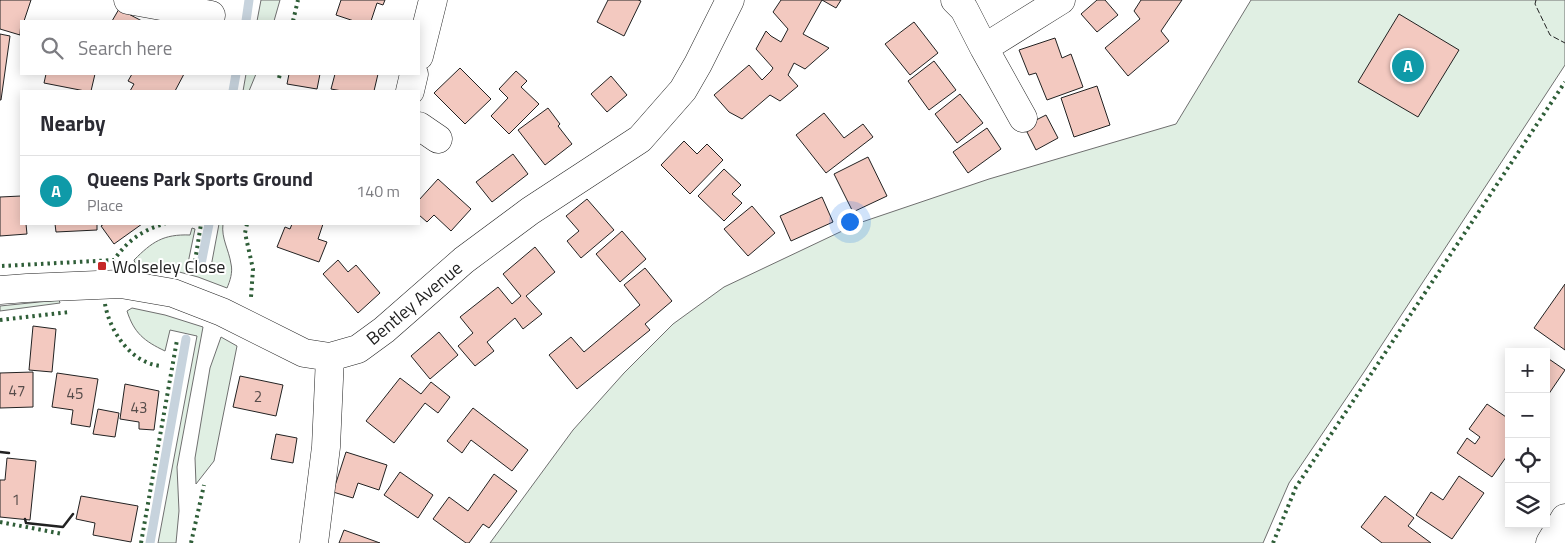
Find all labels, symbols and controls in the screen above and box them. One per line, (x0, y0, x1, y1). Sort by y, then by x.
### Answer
search box (20, 20, 420, 75)
text: Search here (78, 33, 172, 62)
icon: search (38, 34, 66, 62)
pin: A (1392, 47, 1424, 85)
text: Nearby (40, 107, 105, 139)
text: Queens Park Sports Ground (87, 164, 313, 193)
text: A (51, 179, 61, 203)
text: 140 m (356, 179, 400, 203)
text: Place (87, 193, 123, 217)
your location (837, 209, 863, 235)
place label: Wolseley Close (112, 253, 225, 280)
street label: Bentley Avenue (360, 255, 468, 351)
marker: Wolseley Close (96, 260, 108, 272)
map controls (1505, 348, 1550, 528)
button: + (1505, 348, 1550, 393)
house number: 47 (9, 379, 25, 402)
house number: 45 (67, 382, 83, 405)
house number: 2 (254, 385, 262, 408)
button: − (1505, 393, 1550, 438)
house number: 43 (131, 396, 147, 419)
button: locate (1505, 438, 1550, 483)
button: layers (1505, 483, 1550, 528)
house number: 1 (12, 488, 20, 511)

